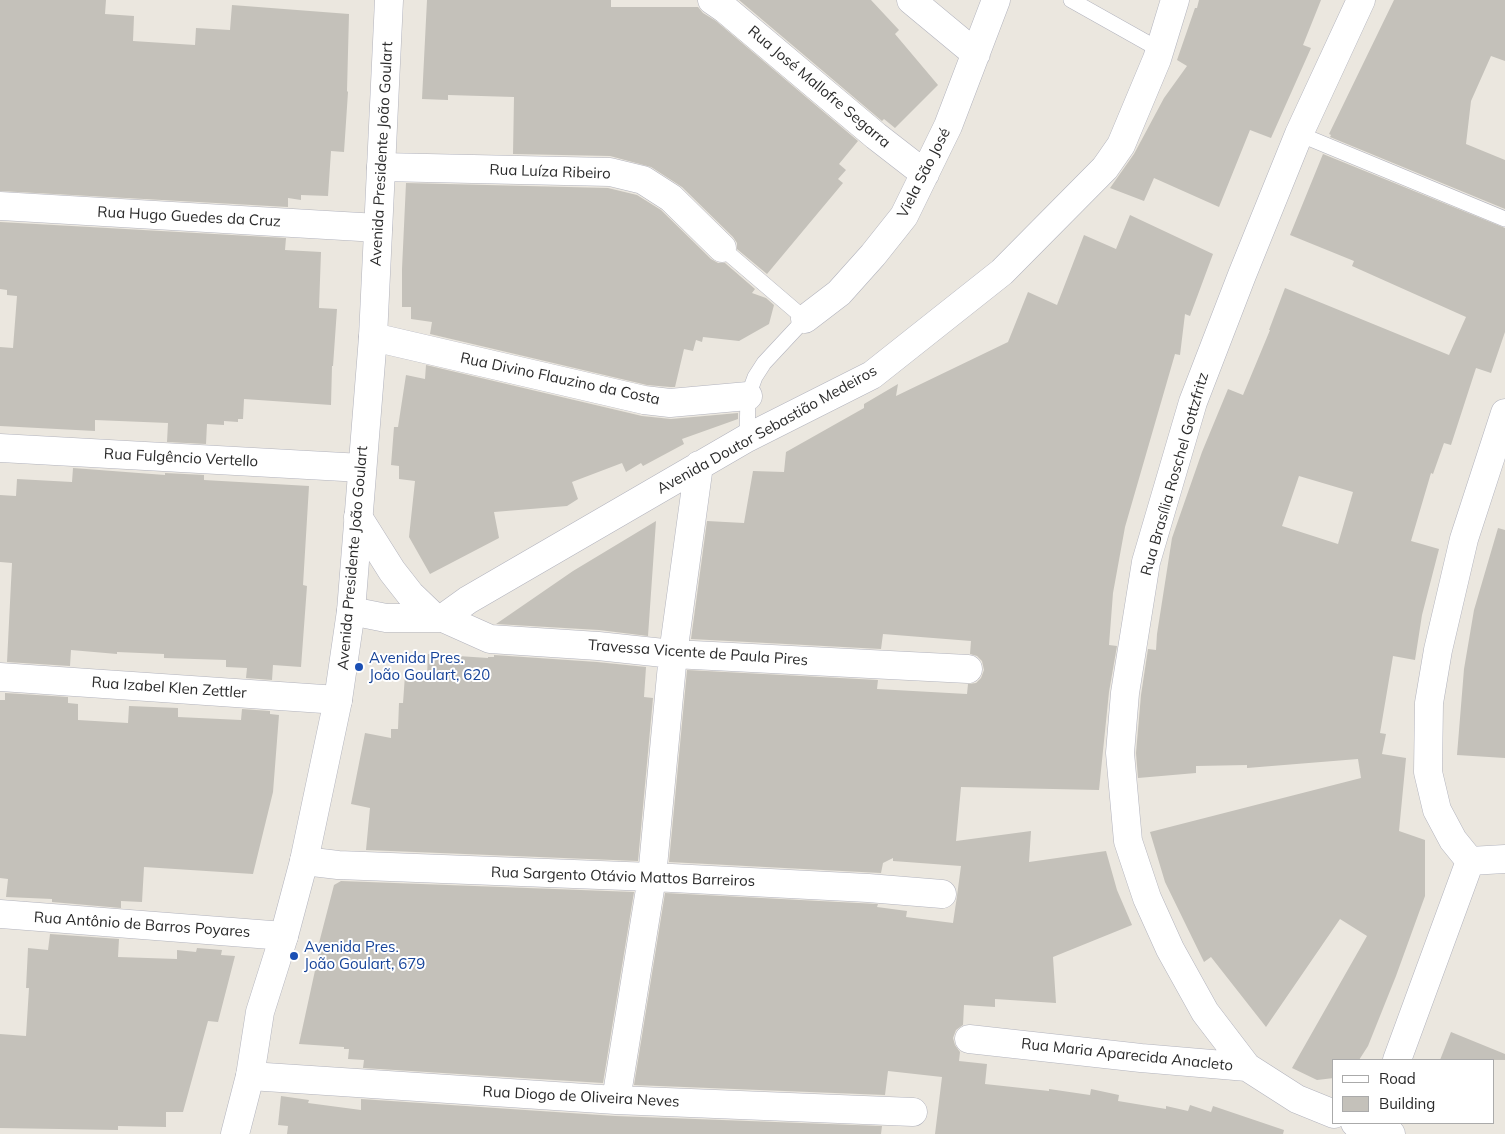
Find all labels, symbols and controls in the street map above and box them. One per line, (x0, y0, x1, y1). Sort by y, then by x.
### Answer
street label: Rua José Mallofre Segarra (744, 22, 894, 152)
street label: Avenida Presidente João Goulart (367, 41, 397, 267)
street label: Viela São José (894, 125, 954, 221)
street label: Rua Luíza Ribeiro (489, 161, 611, 183)
street label: Rua Hugo Guedes da Cruz (97, 203, 281, 231)
street label: Rua Divino Flauzino da Costa (459, 349, 661, 409)
street label: Avenida Doutor Sebastião Medeiros (654, 362, 880, 498)
street label: Rua Brasília Roschel Gottzfritz (1137, 370, 1213, 578)
street label: Rua Fulgêncio Vertello (103, 445, 259, 471)
street label: Avenida Presidente João Goulart (334, 445, 372, 671)
street label: Travessa Vicente de Paula Pires (587, 636, 809, 670)
place label: Avenida Pres. João Goulart, 620 (369, 649, 490, 684)
marker: Avenida Pres. João Goulart, 620 (353, 661, 365, 673)
street label: Rua Izabel Klen Zettler (91, 674, 247, 702)
street label: Rua Sargento Otávio Mattos Barreiros (491, 863, 755, 891)
street label: Rua Antônio de Barros Poyares (33, 908, 251, 942)
place label: Avenida Pres. João Goulart, 679 (304, 938, 425, 973)
marker: Avenida Pres. João Goulart, 679 (288, 950, 300, 962)
street label: Rua Maria Aparecida Anacleto (1020, 1035, 1234, 1075)
legend (1332, 1059, 1495, 1124)
text: Road (1379, 1069, 1416, 1088)
street label: Rua Diogo de Oliveira Neves (482, 1083, 680, 1111)
text: Building (1379, 1094, 1435, 1113)

